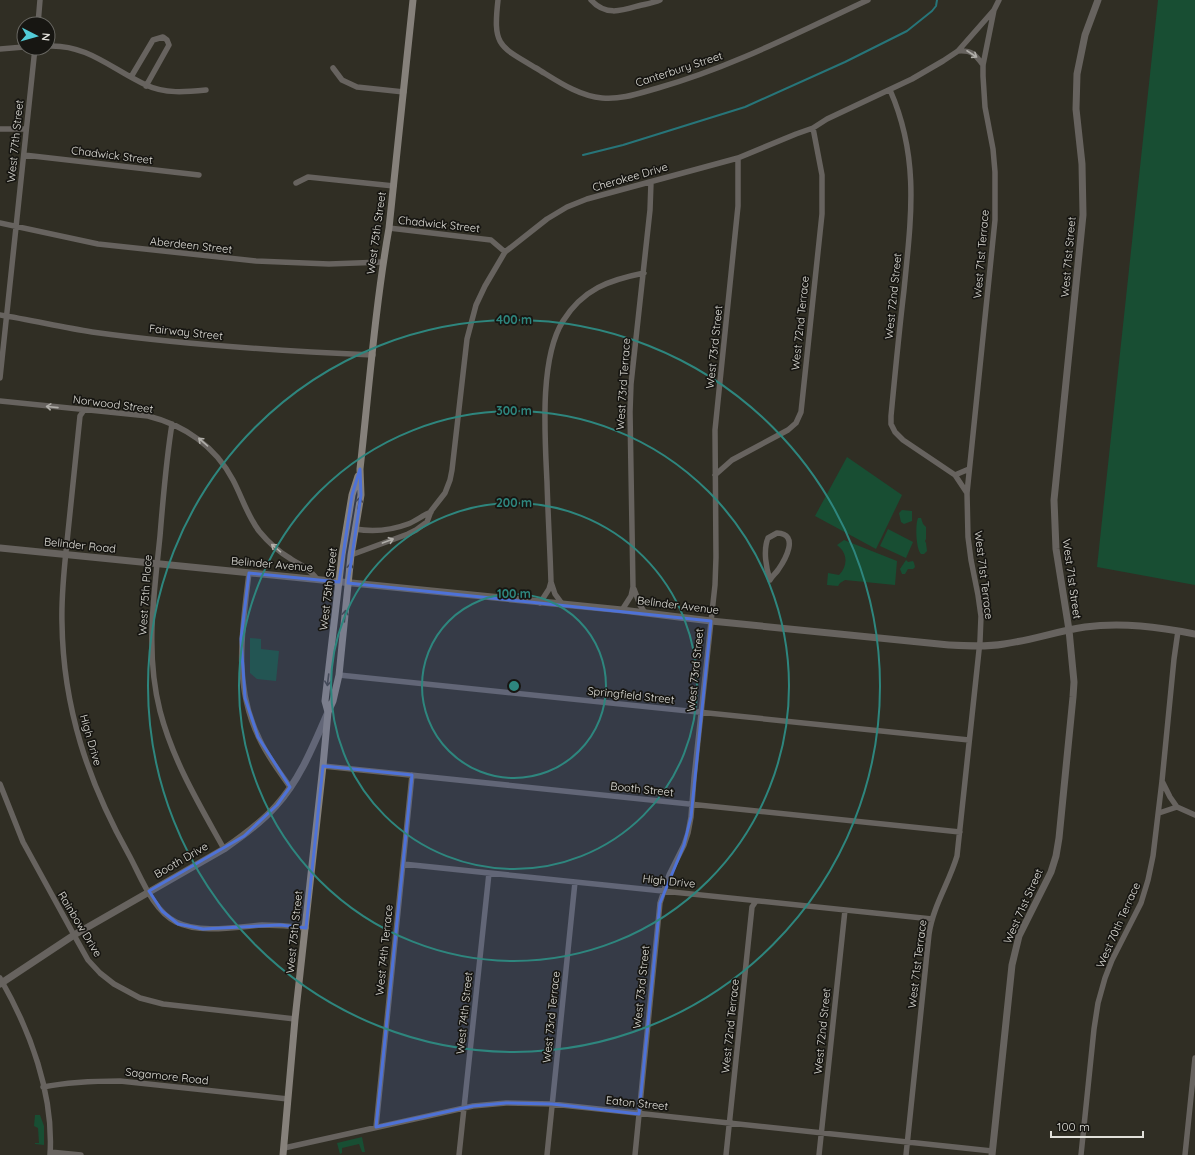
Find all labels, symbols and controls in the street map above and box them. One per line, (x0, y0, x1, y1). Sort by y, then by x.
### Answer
north arrow (16, 16, 56, 56)
text: N (39, 32, 53, 42)
street label: Canterbury Street (634, 48, 725, 90)
one-way arrow (967, 50, 978, 58)
street label: West 77th Street (4, 99, 26, 183)
street label: Chadwick Street (70, 143, 154, 167)
street label: Cherokee Drive (591, 160, 669, 194)
street label: West 75th Street (363, 191, 389, 275)
street label: West 71st Terrace (970, 209, 992, 299)
street label: Chadwick Street (397, 213, 481, 235)
street label: West 71st Street (1058, 216, 1079, 298)
street label: Aberdeen Street (149, 234, 233, 256)
street label: West 72nd Street (882, 252, 905, 340)
street label: West 72nd Terrace (788, 275, 812, 371)
street label: West 73rd Street (703, 304, 725, 389)
text: 400 m (496, 312, 532, 327)
street label: Fairway Street (148, 321, 224, 343)
street label: West 73rd Terrace (613, 338, 633, 430)
street label: Norwood Street (72, 392, 154, 416)
one-way arrow (46, 403, 59, 410)
text: 300 m (496, 403, 532, 418)
one-way arrow (197, 438, 208, 447)
text: 200 m (496, 495, 532, 510)
one-way arrow (355, 497, 363, 510)
street label: West 71st Terrace (972, 530, 996, 620)
street label: Belinder Road (43, 534, 117, 556)
one-way arrow (381, 537, 393, 545)
street label: West 71st Street (1059, 538, 1085, 620)
one-way arrow (270, 543, 281, 552)
street label: West 75th Street (316, 547, 340, 631)
street label: Belinder Avenue (230, 553, 314, 575)
street label: West 75th Place (135, 554, 155, 636)
one-way arrow (346, 563, 354, 576)
text: 100 m (497, 586, 531, 601)
street label: Belinder Avenue (636, 593, 720, 617)
one-way arrow (341, 610, 349, 623)
street label: West 73rd Street (684, 627, 706, 712)
one-way arrow (324, 673, 332, 686)
centre of rings (507, 679, 521, 693)
street label: Springfield Street (587, 683, 675, 707)
street label: High Drive (77, 713, 105, 767)
street label: Booth Street (610, 779, 675, 799)
street label: Booth Drive (152, 839, 210, 881)
street label: West 71st Street (1000, 866, 1046, 946)
street label: High Drive (642, 871, 696, 891)
street label: West 70th Terrace (1093, 880, 1143, 970)
street label: Rainbow Drive (55, 889, 105, 959)
street label: West 75th Street (283, 890, 305, 974)
street label: West 74th Terrace (372, 904, 396, 996)
street label: West 71st Terrace (905, 919, 929, 1009)
street label: West 73rd Street (630, 944, 652, 1029)
street label: West 73rd Terrace (539, 970, 563, 1064)
street label: West 74th Street (453, 971, 475, 1055)
street label: West 72nd Terrace (718, 978, 742, 1074)
street label: West 72nd Street (811, 987, 834, 1075)
street label: Sagamore Road (125, 1065, 209, 1087)
street label: Eaton Street (605, 1093, 669, 1113)
scale bar (1051, 1113, 1143, 1139)
text: 100 m (1057, 1119, 1090, 1134)

